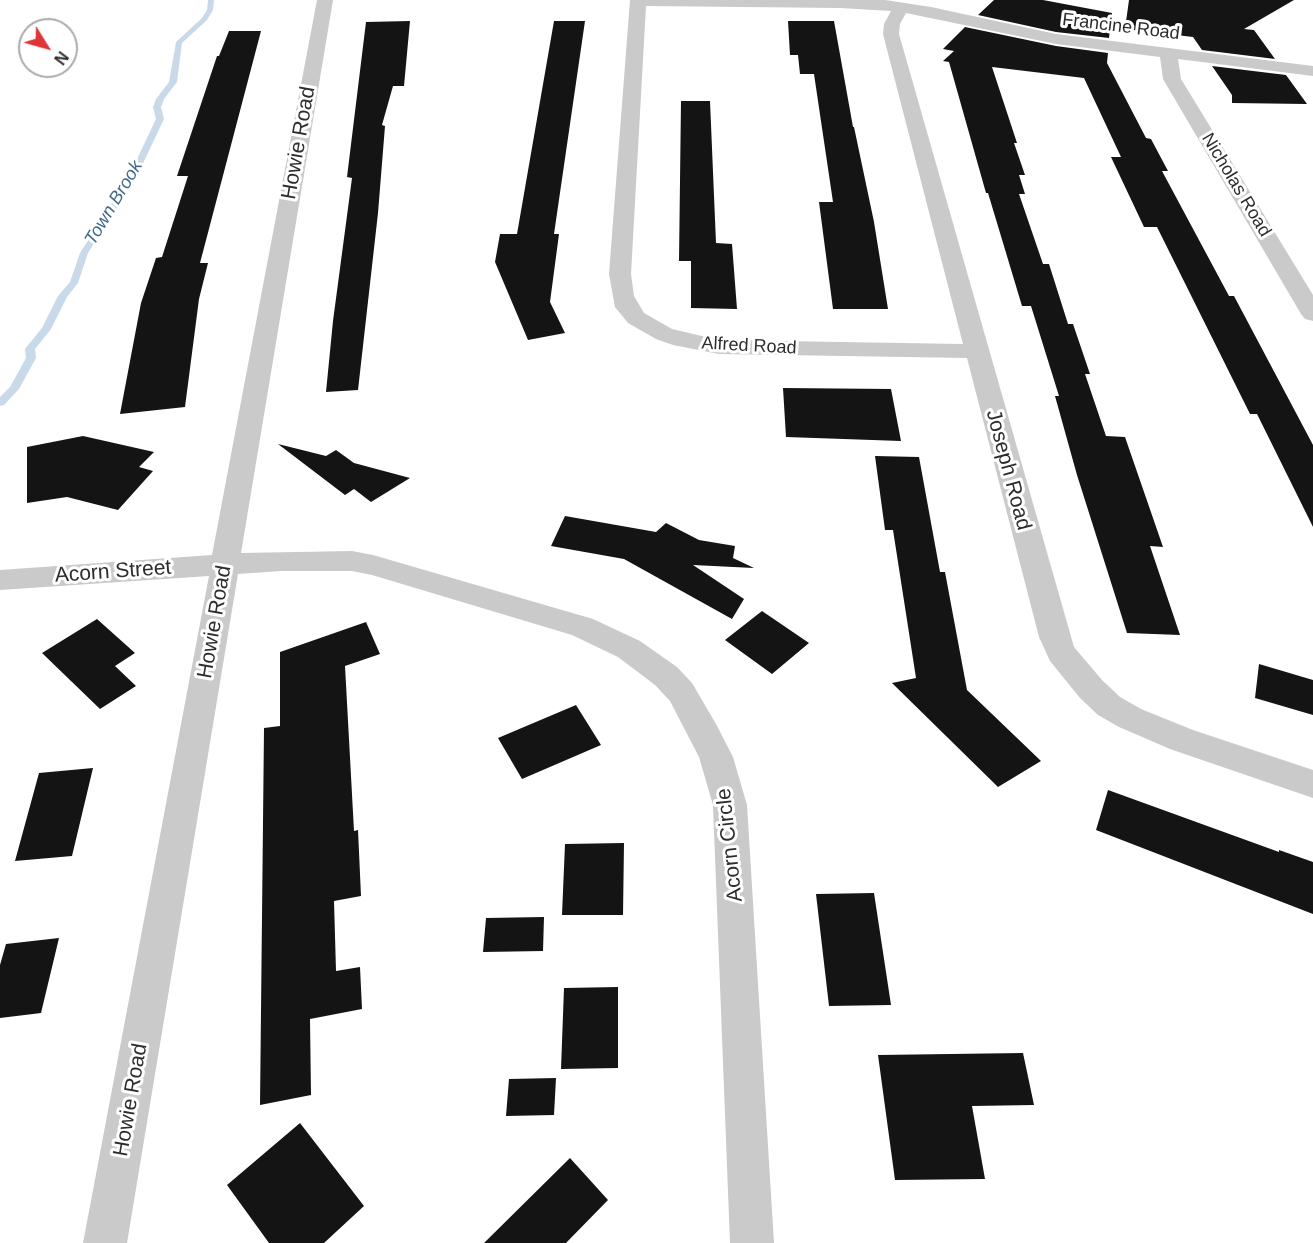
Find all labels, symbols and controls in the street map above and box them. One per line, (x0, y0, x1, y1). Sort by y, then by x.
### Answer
street label: Francine Road (1061, 9, 1181, 45)
north arrow (18, 18, 78, 78)
text: N (51, 48, 71, 68)
street label: Howie Road (277, 84, 321, 202)
street label: Nicholas Road (1197, 129, 1275, 241)
water label: Town Brook (80, 157, 148, 249)
street label: Alfred Road (701, 333, 797, 359)
street label: Joseph Road (980, 407, 1036, 533)
street label: Acorn Street (54, 555, 172, 589)
street label: Howie Road (193, 563, 237, 681)
street label: Acorn Circle (711, 787, 749, 903)
street label: Howie Road (109, 1041, 153, 1159)

